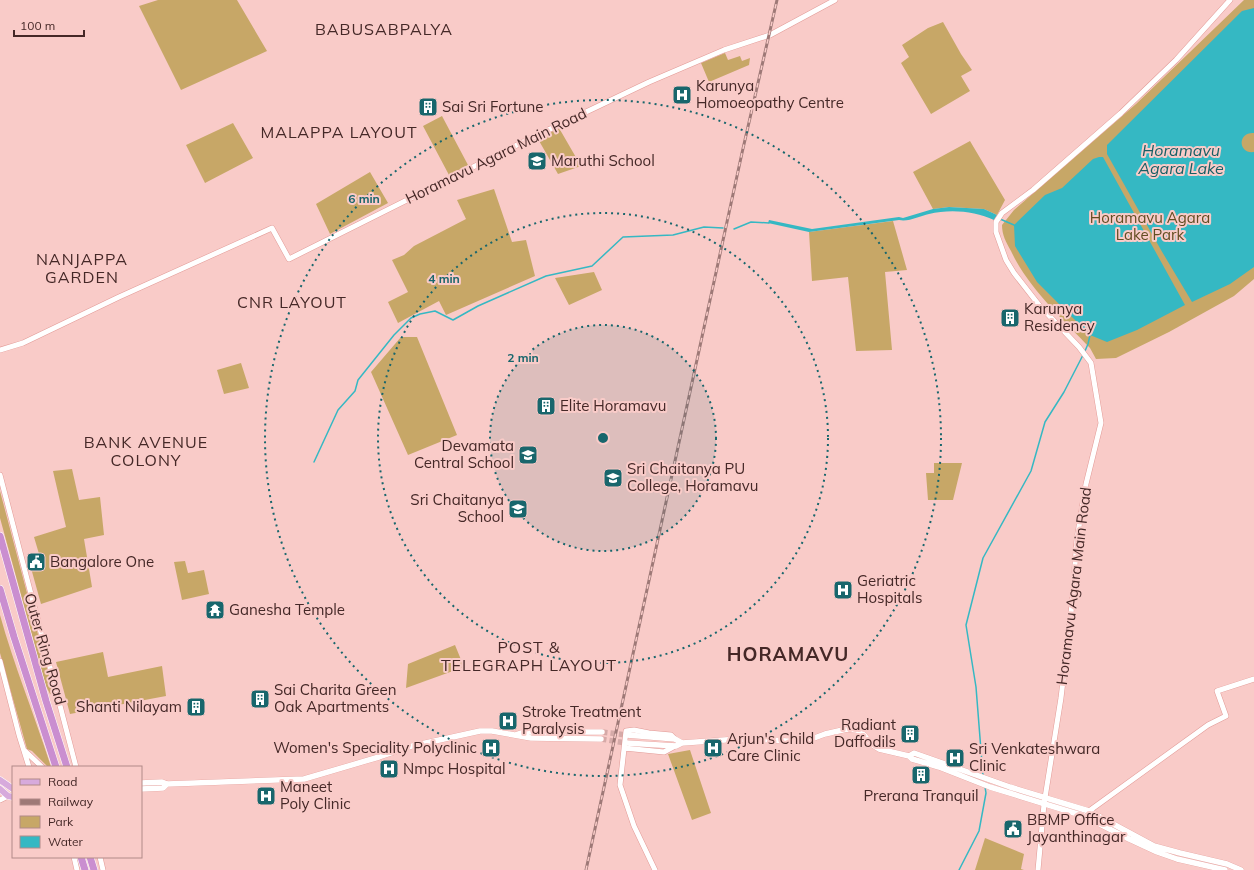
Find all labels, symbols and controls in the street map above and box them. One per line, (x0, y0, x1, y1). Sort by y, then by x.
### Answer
scale bar (14, 12, 84, 38)
text: 100 m (20, 18, 55, 33)
district label: BABUSABPALYA (315, 19, 453, 39)
place label: Karunya Homoeopathy Centre (696, 76, 844, 112)
hospital icon: Karunya Homoeopathy Centre (671, 84, 693, 106)
building icon: Sai Sri Fortune (417, 96, 439, 118)
place label: Sai Sri Fortune (442, 97, 544, 116)
street label: Horamavu Agara Main Road (402, 103, 589, 208)
district label: MALAPPA LAYOUT (260, 122, 418, 142)
water label: Horamavu Agara Lake (1137, 140, 1224, 178)
school or university icon: Maruthi School (526, 150, 548, 172)
place label: Maruthi School (551, 151, 655, 170)
text: 6 min (348, 191, 380, 206)
park label: Horamavu Agara Lake Park (1090, 208, 1210, 244)
district label: NANJAPPA GARDEN (36, 249, 128, 287)
text: 4 min (428, 271, 460, 286)
district label: CNR LAYOUT (237, 292, 347, 312)
place label: Karunya Residency (1024, 299, 1095, 335)
building icon: Karunya Residency (999, 307, 1021, 329)
text: 2 min (507, 350, 539, 365)
building icon: Elite Horamavu (535, 395, 557, 417)
place label: Elite Horamavu (560, 396, 666, 415)
centre of rings (596, 431, 610, 445)
district label: BANK AVENUE COLONY (84, 432, 208, 470)
place label: Devamata Central School (414, 436, 514, 472)
school or university icon: Devamata Central School (517, 444, 539, 466)
place label: Sri Chaitanya PU College, Horamavu (627, 459, 758, 495)
school or university icon: Sri Chaitanya PU College, Horamavu (602, 467, 624, 489)
street label: Horamavu Agara Main Road (1052, 486, 1095, 686)
place label: Sri Chaitanya School (410, 490, 504, 526)
school or university icon: Sri Chaitanya School (507, 498, 529, 520)
public building icon: Bangalore One (25, 551, 47, 573)
place label: Bangalore One (50, 552, 154, 571)
place label: Geriatric Hospitals (857, 571, 922, 607)
hospital icon: Geriatric Hospitals (832, 579, 854, 601)
street label: Outer Ring Road (20, 591, 71, 707)
temple icon: Ganesha Temple (204, 599, 226, 621)
place label: Ganesha Temple (229, 600, 345, 619)
district label: POST & TELEGRAPH LAYOUT (441, 637, 617, 675)
district label: HORAMAVU (727, 642, 849, 666)
place label: Sai Charita Green Oak Apartments (274, 680, 397, 716)
building icon: Sai Charita Green Oak Apartments (249, 688, 271, 710)
building icon: Shanti Nilayam (185, 696, 207, 718)
place label: Shanti Nilayam (76, 697, 182, 716)
place label: Stroke Treatment Paralysis (522, 702, 641, 738)
hospital icon: Stroke Treatment Paralysis (497, 710, 519, 732)
place label: Radiant Daffodils (834, 715, 896, 751)
building icon: Radiant Daffodils (899, 723, 921, 745)
place label: Arjun's Child Care Clinic (727, 729, 814, 765)
hospital icon: Women's Speciality Polyclinic (480, 737, 502, 759)
hospital icon: Arjun's Child Care Clinic (702, 737, 724, 759)
place label: Women's Speciality Polyclinic (273, 738, 477, 757)
place label: Sri Venkateshwara Clinic (969, 739, 1100, 775)
hospital icon: Sri Venkateshwara Clinic (944, 747, 966, 769)
hospital icon: Nmpc Hospital (378, 758, 400, 780)
place label: Nmpc Hospital (403, 759, 506, 778)
building icon: Prerana Tranquil (910, 764, 932, 786)
legend (12, 766, 142, 858)
text: Road (48, 774, 77, 789)
place label: Maneet Poly Clinic (280, 777, 351, 813)
hospital icon: Maneet Poly Clinic (255, 785, 277, 807)
place label: Prerana Tranquil (863, 786, 979, 805)
text: Railway (48, 794, 94, 809)
place label: BBMP Office Jayanthinagar (1027, 810, 1126, 846)
text: Park (48, 814, 74, 829)
public building icon: BBMP Office Jayanthinagar (1002, 818, 1024, 840)
text: Water (48, 834, 84, 849)

